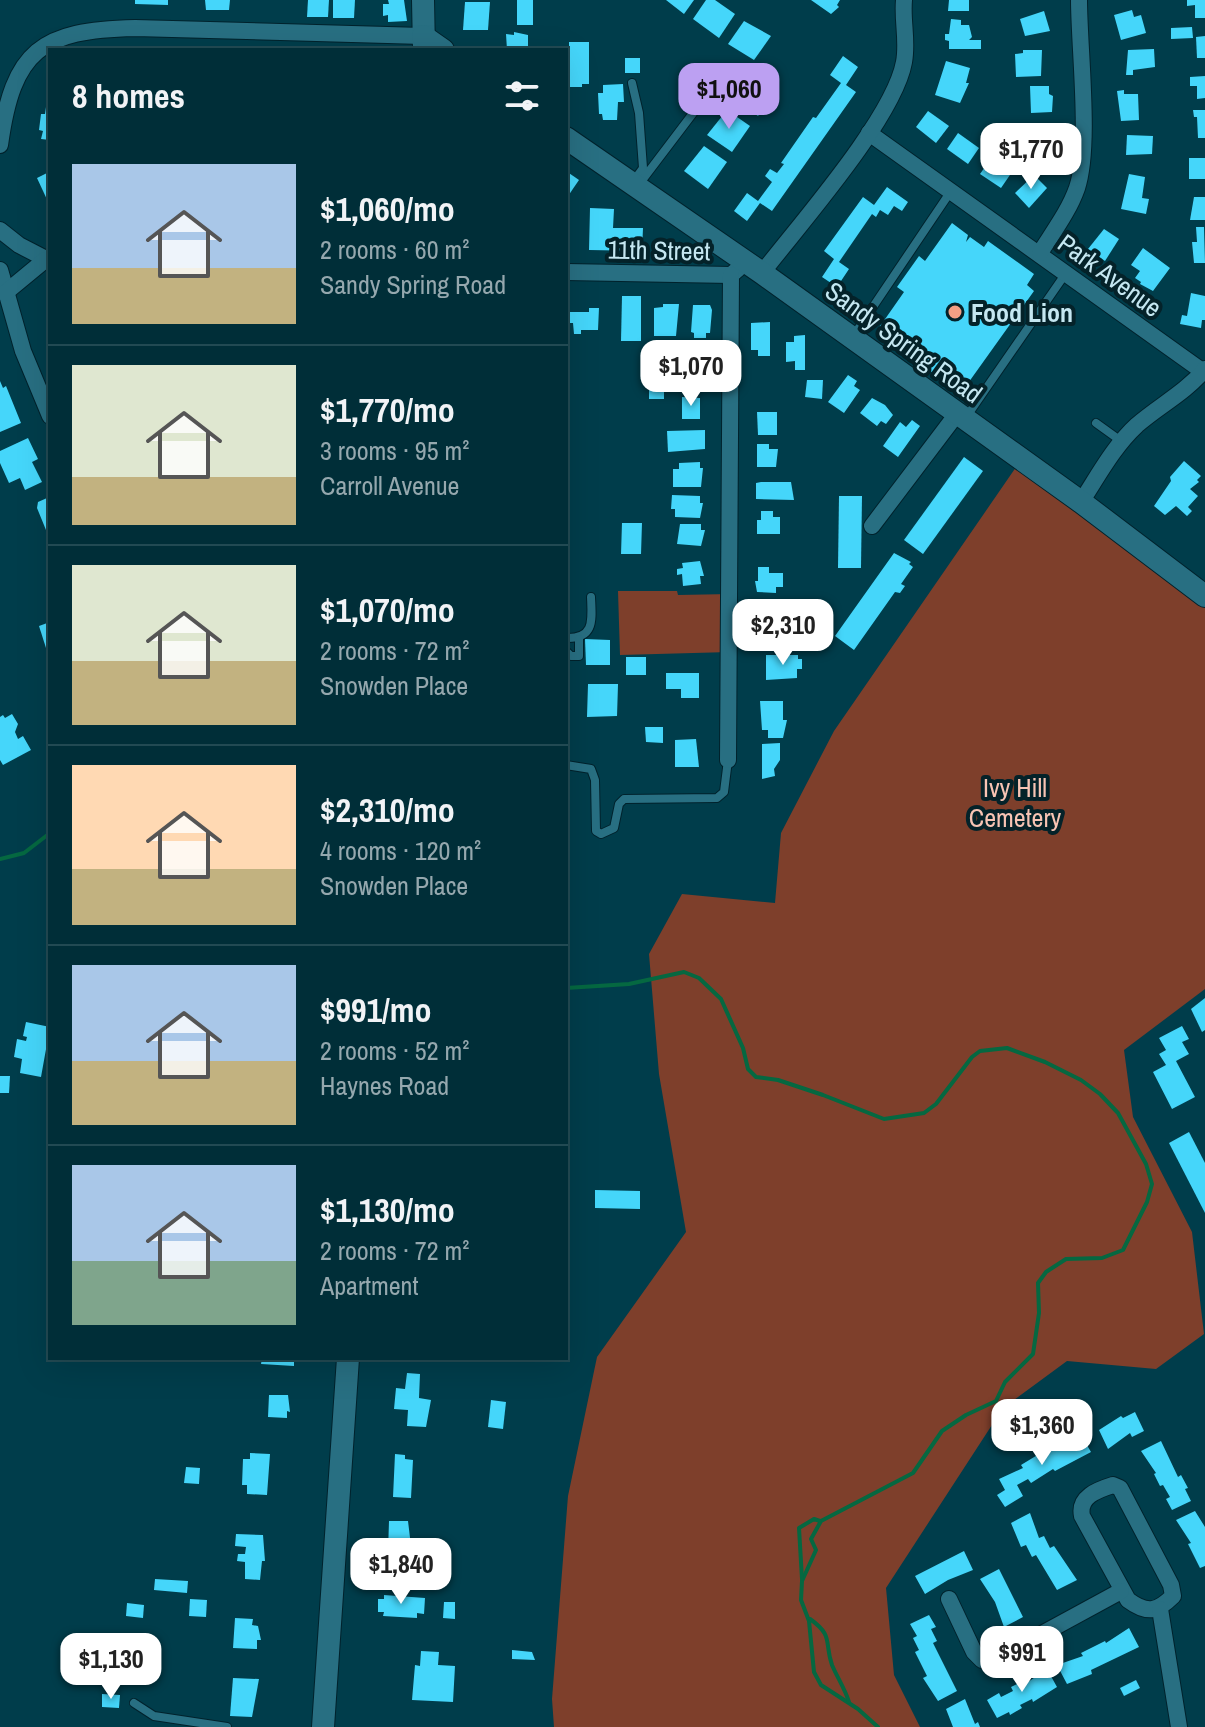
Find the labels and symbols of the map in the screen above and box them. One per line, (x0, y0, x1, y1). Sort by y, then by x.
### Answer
pin: $1,060 (664, 63, 794, 131)
pin: $1,770 (966, 123, 1096, 191)
street label: Park Avenue (1051, 225, 1169, 325)
street label: 11th Street (607, 232, 711, 268)
street label: Sandy Spring Road (818, 273, 990, 411)
place label: Food Lion (971, 295, 1073, 330)
marker: Food Lion (946, 303, 964, 321)
pin: $1,070 (626, 340, 756, 408)
pin: $2,310 (718, 599, 848, 667)
park label: Ivy Hill Cemetery (969, 770, 1062, 835)
pin: $1,360 (977, 1399, 1107, 1467)
pin: $1,840 (336, 1538, 466, 1606)
pin: $991 (975, 1626, 1069, 1694)
pin: $1,130 (46, 1633, 176, 1701)

